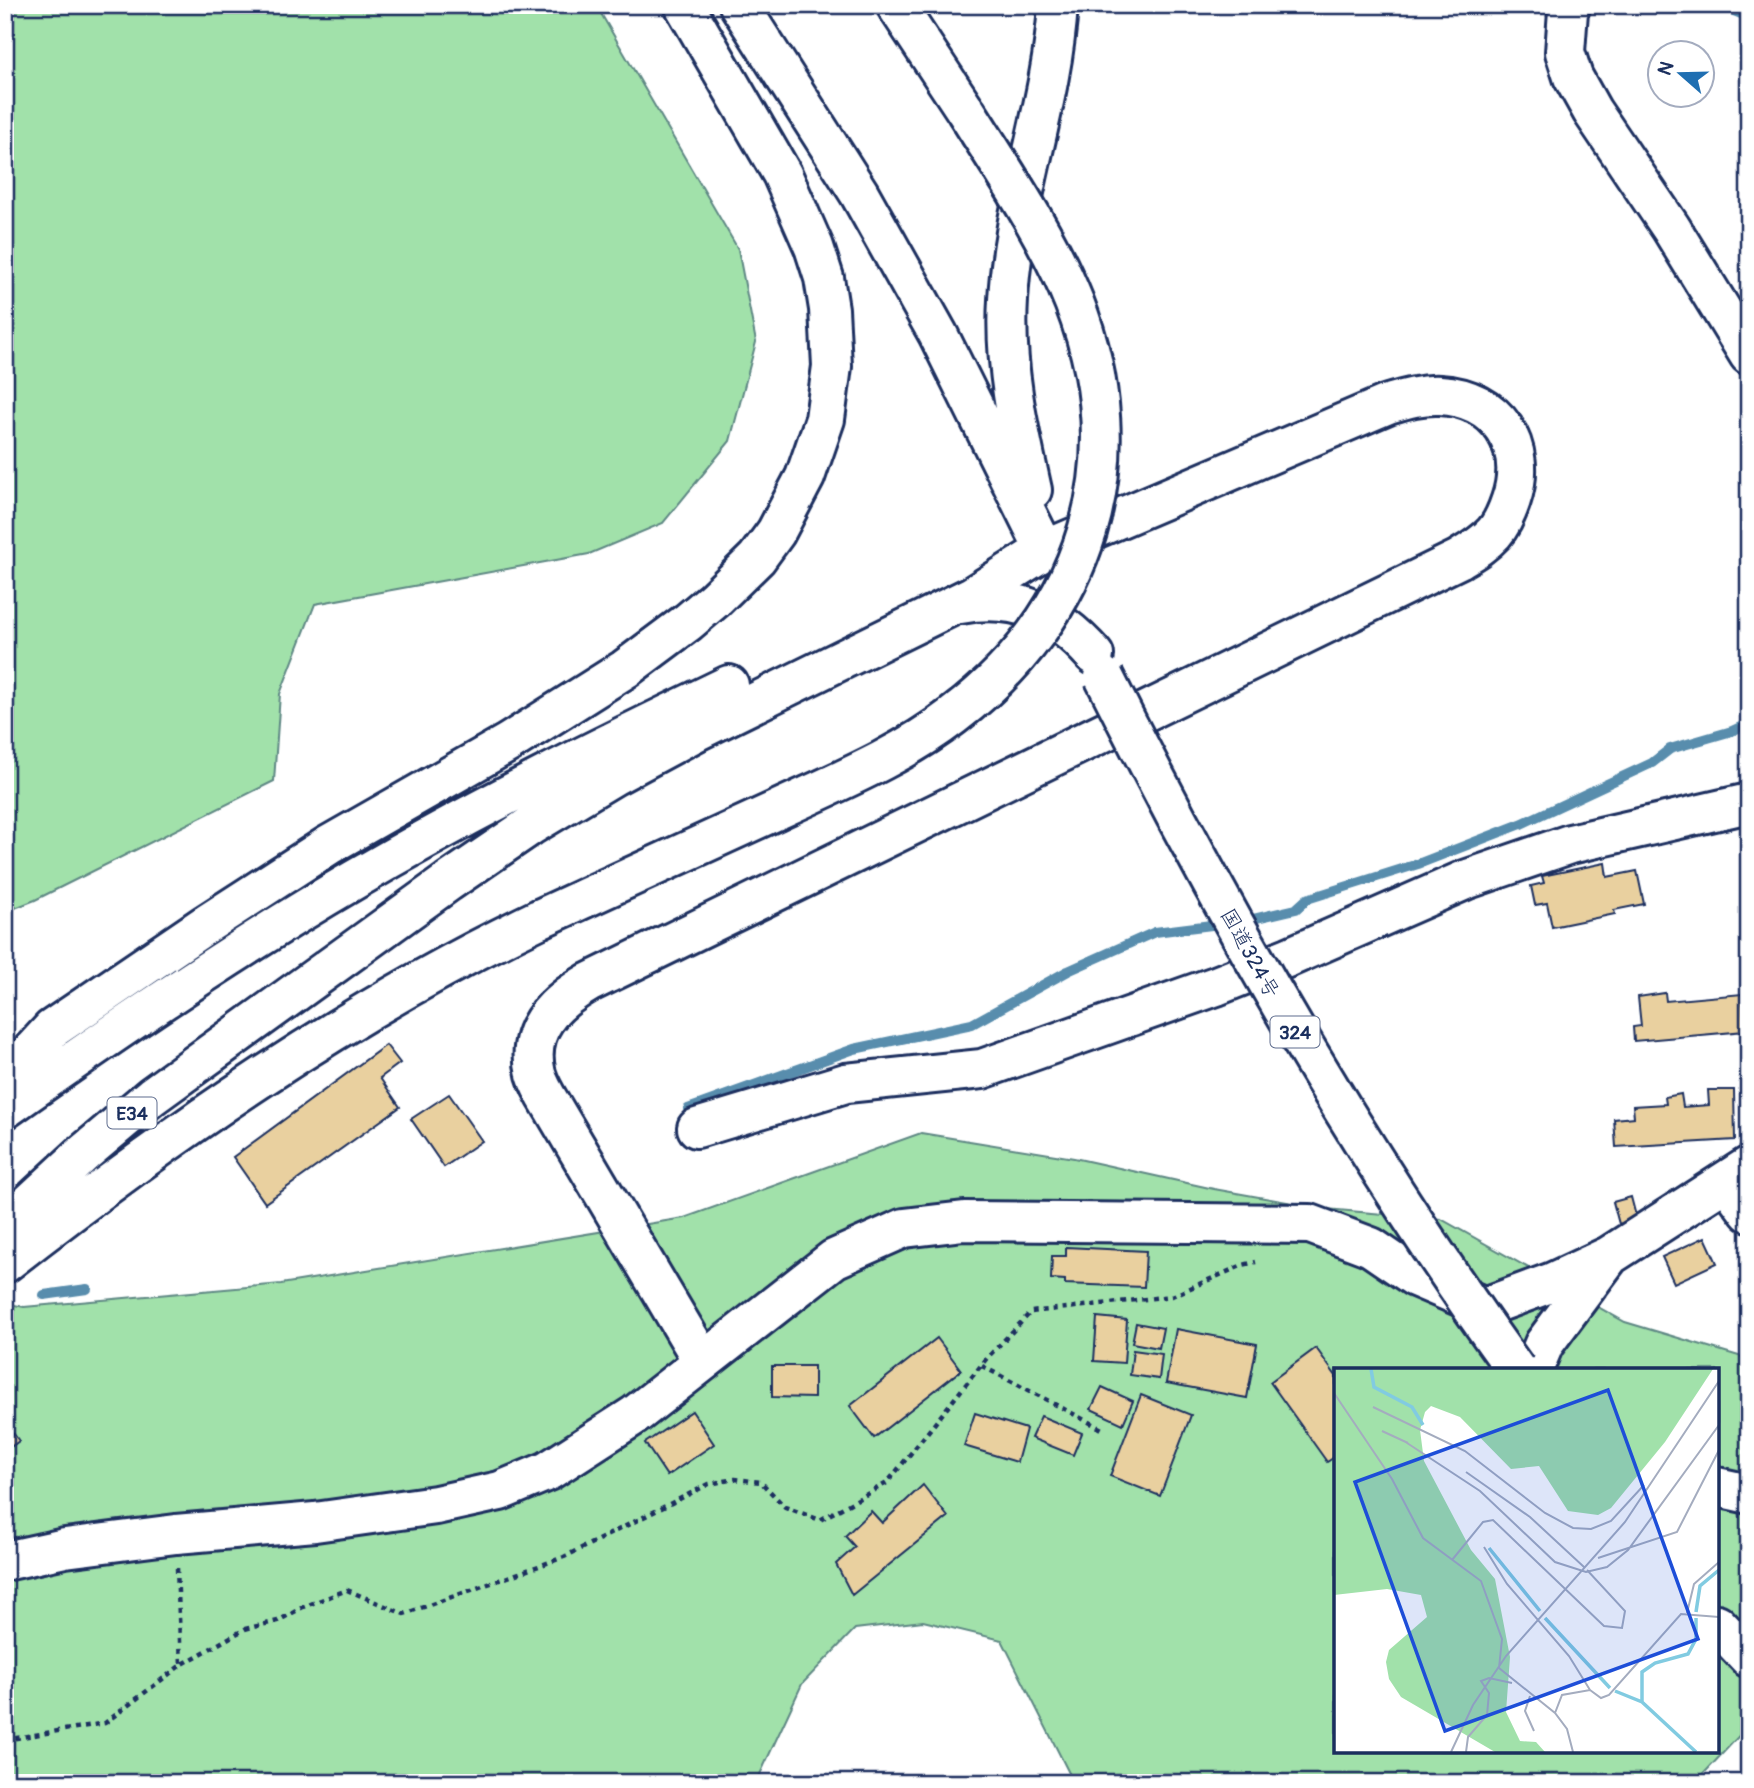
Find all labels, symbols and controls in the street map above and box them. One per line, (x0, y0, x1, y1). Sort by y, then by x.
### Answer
north arrow (1646, 38, 1716, 108)
text: N (1652, 58, 1679, 79)
street label: 国道324号 (1214, 904, 1285, 1003)
road number: 324 (1270, 1016, 1320, 1048)
road number: E34 (108, 1098, 156, 1128)
inset map (1334, 1368, 1719, 1753)

